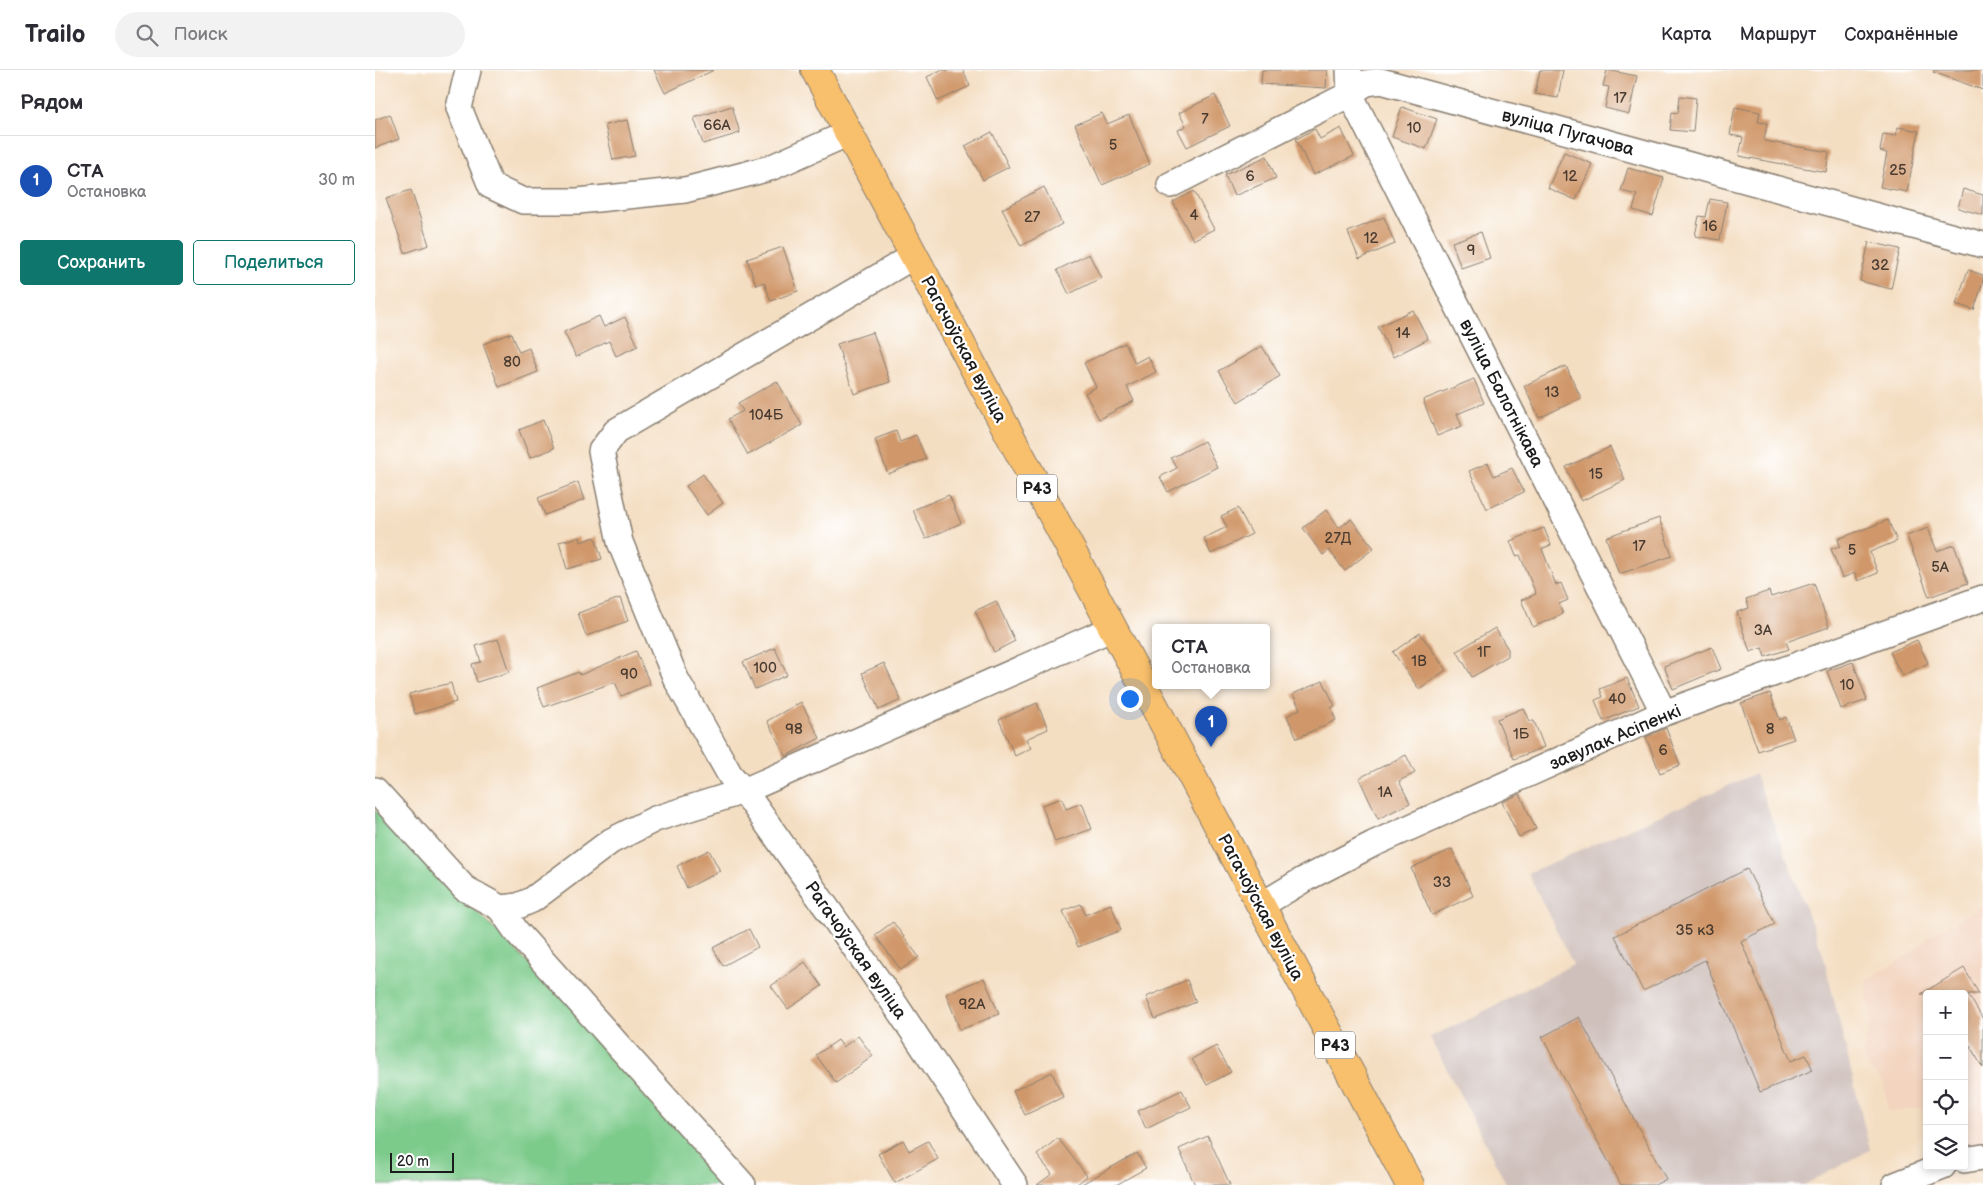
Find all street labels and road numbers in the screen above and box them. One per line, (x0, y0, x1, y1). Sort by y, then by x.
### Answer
street label: вуліца Пугачова (1499, 105, 1637, 160)
street label: Рагачоўская вуліца (916, 272, 1011, 427)
street label: вуліца Балотнікава (1455, 315, 1548, 471)
road number: Р43 (1017, 474, 1057, 502)
street label: завулак Асіпенкі (1546, 700, 1684, 775)
street label: Рагачоўская вуліца (1213, 830, 1308, 985)
street label: Рагачоўская вуліца (800, 877, 911, 1024)
road number: Р43 (1315, 1032, 1355, 1058)

